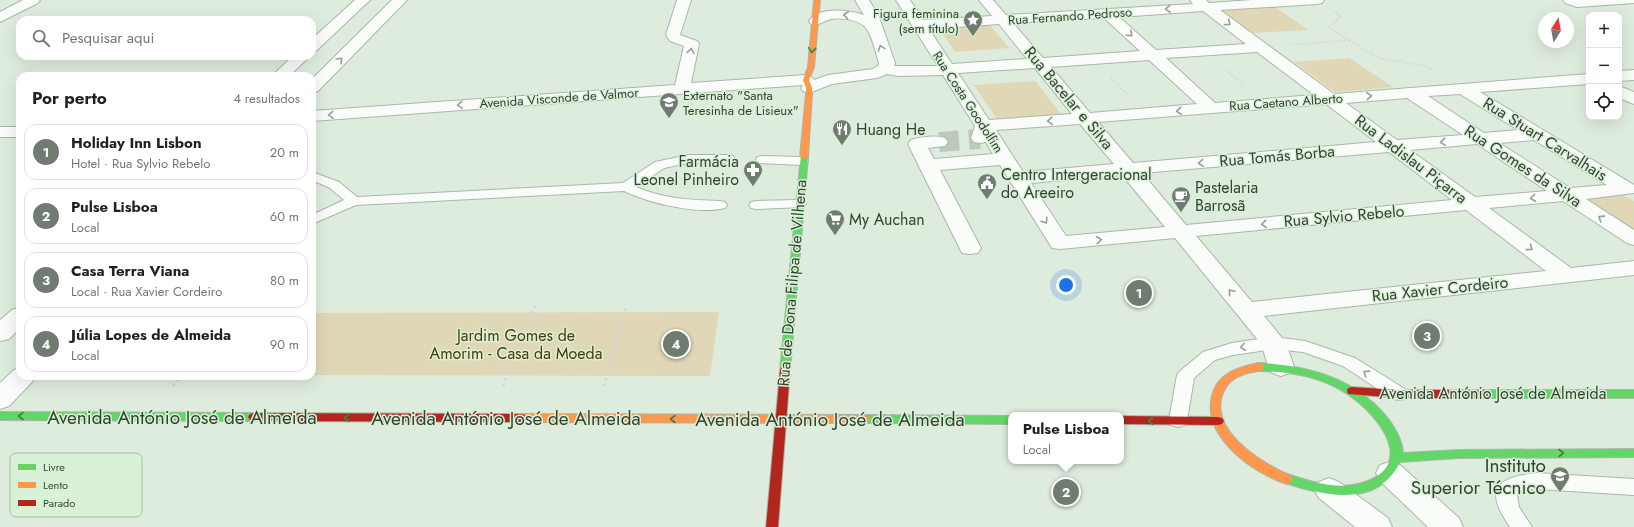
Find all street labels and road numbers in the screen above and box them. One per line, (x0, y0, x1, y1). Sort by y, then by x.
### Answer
street label: Rua Fernando Pedroso (1007, 2, 1133, 30)
street label: Rua Bacelar e Silva (1019, 41, 1119, 155)
street label: Rua Costa Goodolfim (928, 47, 1008, 157)
street label: Avenida Visconde de Valmor (479, 83, 640, 113)
street label: Rua Caetano Alberto (1229, 89, 1343, 115)
street label: Rua Stuart Carvalhais (1479, 92, 1611, 186)
street label: Rua Ladislau Piçarra (1350, 109, 1472, 209)
street label: Rua Gomes da Silva (1460, 119, 1586, 213)
street label: Rua Tomás Borba (1218, 139, 1336, 173)
street label: Rua de Dona Filipa de Vilhena (772, 179, 812, 387)
street label: Rua Sylvio Rebelo (1283, 199, 1406, 233)
street label: Rua Xavier Cordeiro (1371, 270, 1509, 308)
street label: Avenida António José de Almeida (1380, 382, 1606, 405)
street label: Avenida António José de Almeida (47, 404, 317, 431)
street label: Avenida António José de Almeida (371, 405, 641, 432)
street label: Avenida António José de Almeida (695, 406, 965, 433)

